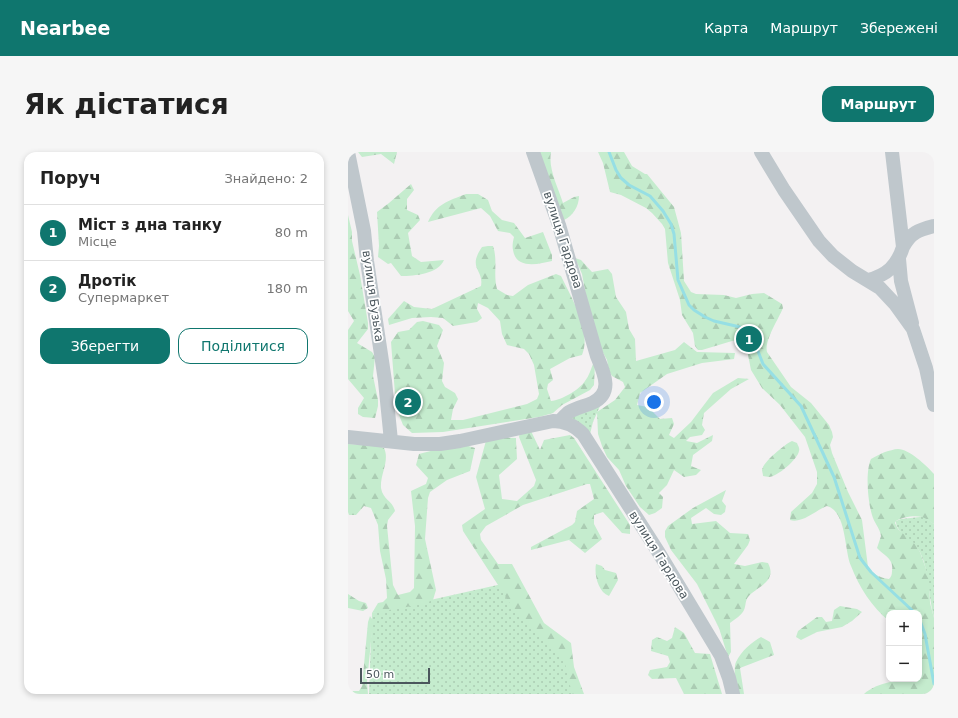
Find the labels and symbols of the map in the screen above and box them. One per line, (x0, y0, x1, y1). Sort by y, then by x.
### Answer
street label: вулиця Гардова (541, 190, 585, 290)
street label: вулиця Бузька (360, 249, 386, 343)
pin: 1 (736, 324, 762, 354)
pin: 2 (395, 387, 421, 417)
your location (644, 392, 664, 412)
street label: вулиця Гардова (626, 508, 692, 602)
scale bar (360, 666, 430, 685)

